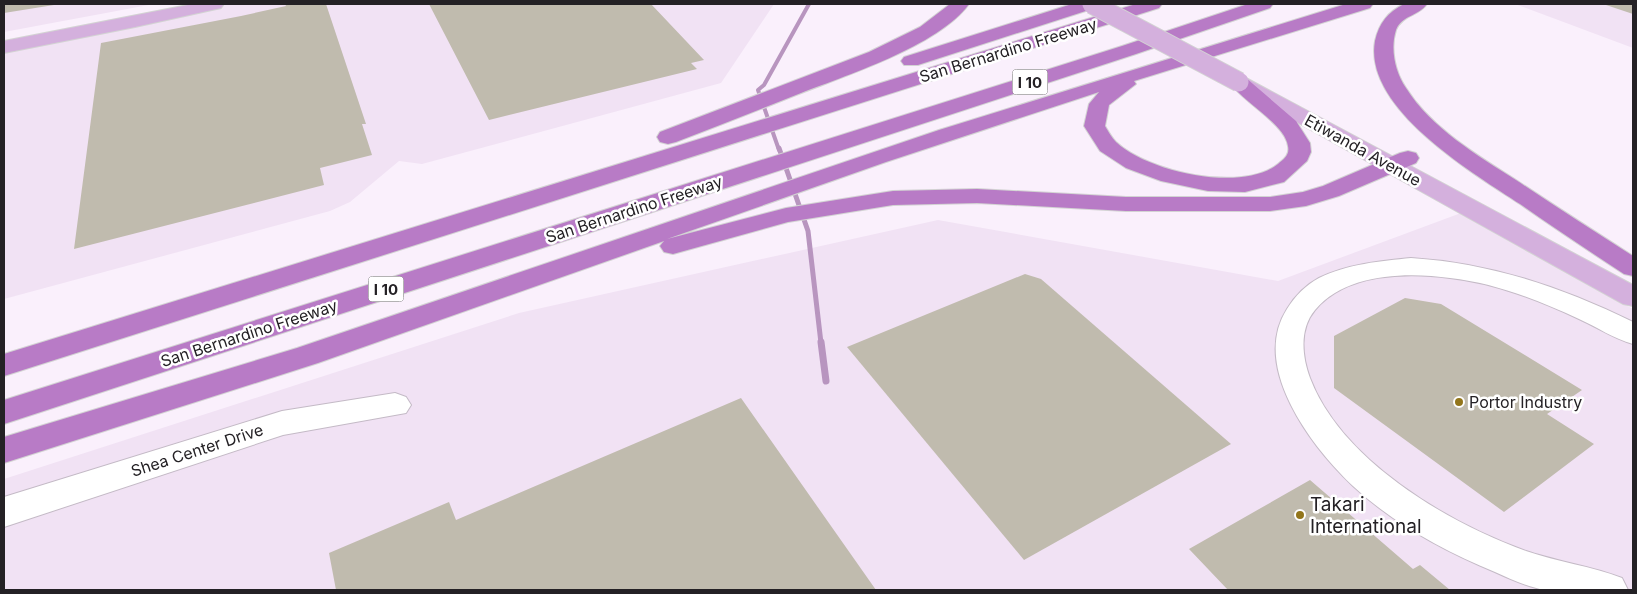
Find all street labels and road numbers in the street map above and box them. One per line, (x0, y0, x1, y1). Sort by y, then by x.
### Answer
street label: San Bernardino Freeway (917, 13, 1099, 87)
road number: I 10 (1012, 70, 1048, 94)
street label: Etiwanda Avenue (1301, 110, 1425, 190)
street label: San Bernardino Freeway (543, 171, 725, 247)
road number: I 10 (368, 276, 404, 302)
street label: San Bernardino Freeway (158, 295, 340, 371)
street label: Shea Center Drive (128, 419, 266, 481)

